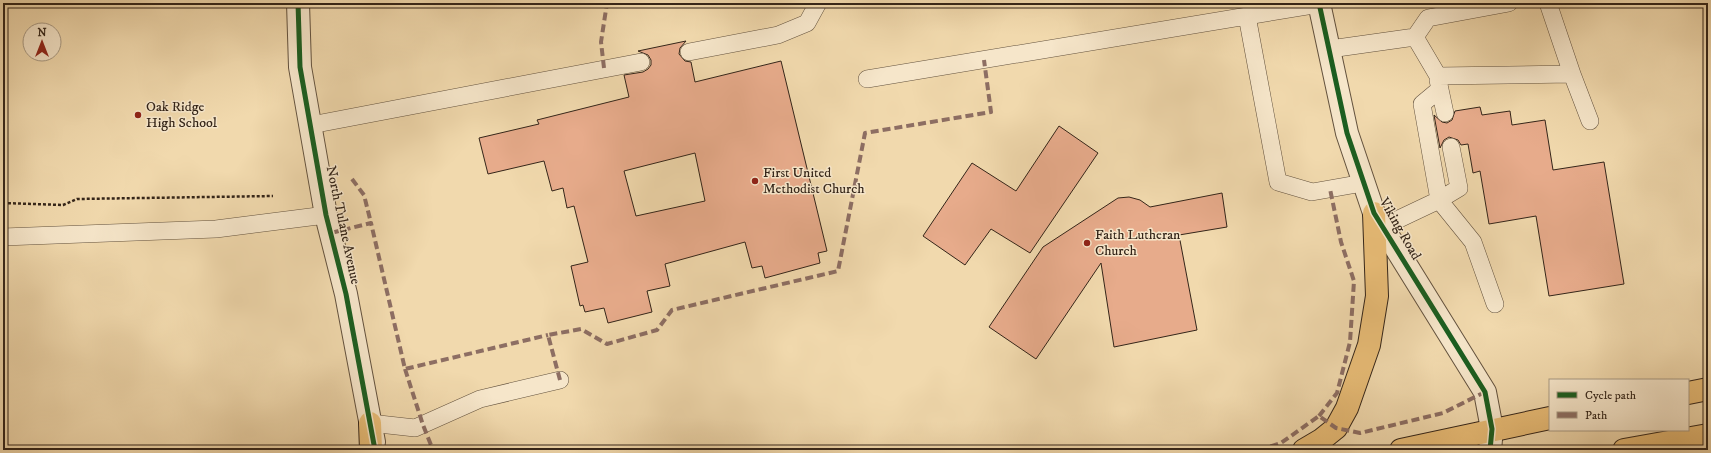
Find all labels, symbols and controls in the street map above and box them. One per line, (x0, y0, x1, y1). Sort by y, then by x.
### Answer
north arrow (22, 22, 62, 62)
text: N (37, 26, 47, 40)
place label: Oak Ridge High School (146, 98, 218, 132)
marker: Oak Ridge High School (133, 110, 143, 120)
street label: North Tulane Avenue (322, 164, 364, 286)
place label: First United Methodist Church (763, 164, 865, 198)
marker: First United Methodist Church (750, 176, 760, 186)
street label: Viking Road (1374, 194, 1425, 263)
place label: Faith Lutheran Church (1095, 226, 1181, 260)
marker: Faith Lutheran Church (1082, 238, 1092, 248)
legend (1549, 379, 1689, 431)
text: Cycle path (1585, 388, 1637, 403)
text: Path (1585, 408, 1608, 423)

